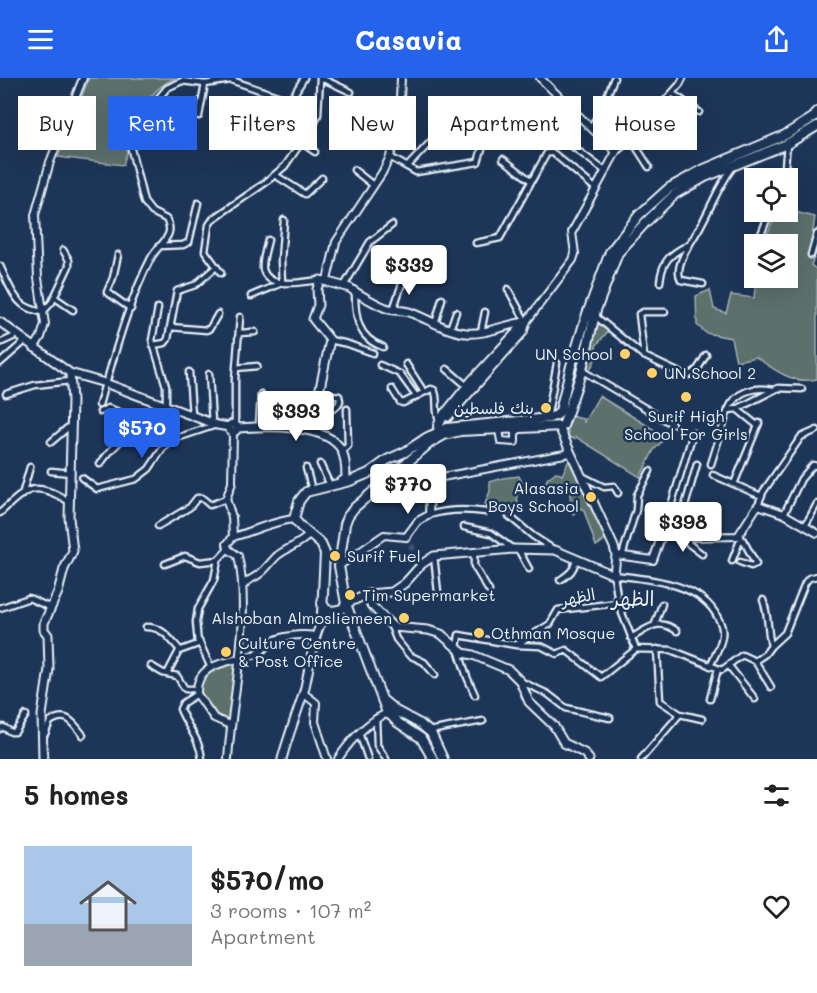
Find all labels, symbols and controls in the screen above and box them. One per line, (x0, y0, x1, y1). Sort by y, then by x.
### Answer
text: Casavia (355, 22, 462, 57)
icon: menu (24, 23, 57, 56)
icon: share (760, 23, 793, 56)
chip: Buy (18, 96, 96, 150)
chip: Rent (108, 96, 197, 150)
chip: Filters (209, 96, 317, 150)
chip: New (329, 96, 416, 150)
chip: Apartment (428, 96, 581, 150)
chip: House (593, 96, 697, 150)
map controls (744, 168, 798, 288)
button: locate (744, 168, 798, 222)
button: layers (744, 234, 798, 288)
pin: $339 (373, 245, 445, 296)
text: $339 (385, 251, 433, 277)
place label: UN School (535, 343, 613, 364)
marker: UN School (618, 347, 632, 361)
place label: UN School 2 (664, 362, 756, 383)
marker: UN School 2 (645, 366, 659, 380)
marker: Surif High School For Girls (679, 390, 693, 404)
pin: $393 (260, 391, 332, 442)
text: $393 (272, 397, 320, 423)
place label: بنك فلسطين (454, 397, 534, 418)
marker: بنك فلسطين (539, 401, 553, 415)
place label: Surif High School For Girls (624, 405, 748, 444)
pin: $570 (106, 408, 178, 459)
text: $570 (118, 414, 166, 440)
pin: $770 (372, 464, 444, 515)
text: $770 (384, 470, 432, 496)
place label: Alasasia Boys School (488, 477, 579, 516)
marker: Alasasia Boys School (584, 490, 598, 504)
pin: $398 (647, 502, 719, 553)
text: $398 (659, 508, 707, 534)
place label: Surif Fuel (347, 545, 421, 566)
marker: Surif Fuel (328, 549, 342, 563)
street label: الظهر (557, 583, 597, 610)
place label: Tim Supermarket (362, 584, 495, 605)
district label: الظهر (610, 585, 654, 611)
marker: Tim Supermarket (343, 588, 357, 602)
place label: Alshoban Almosliemeen (211, 607, 392, 628)
marker: Alshoban Almosliemeen (397, 611, 411, 625)
place label: Othman Mosque (491, 622, 615, 643)
marker: Othman Mosque (472, 626, 486, 640)
place label: Culture Centre & Post Office (238, 632, 356, 671)
marker: Culture Centre & Post Office (219, 645, 233, 659)
text: 5 homes (24, 778, 129, 812)
icon: filters (760, 779, 793, 812)
text: $570/mo (210, 863, 324, 897)
icon: home (72, 870, 144, 942)
icon: heart (760, 890, 793, 923)
text: 3 rooms · 107 m² (210, 897, 371, 923)
text: Apartment (210, 923, 316, 949)

